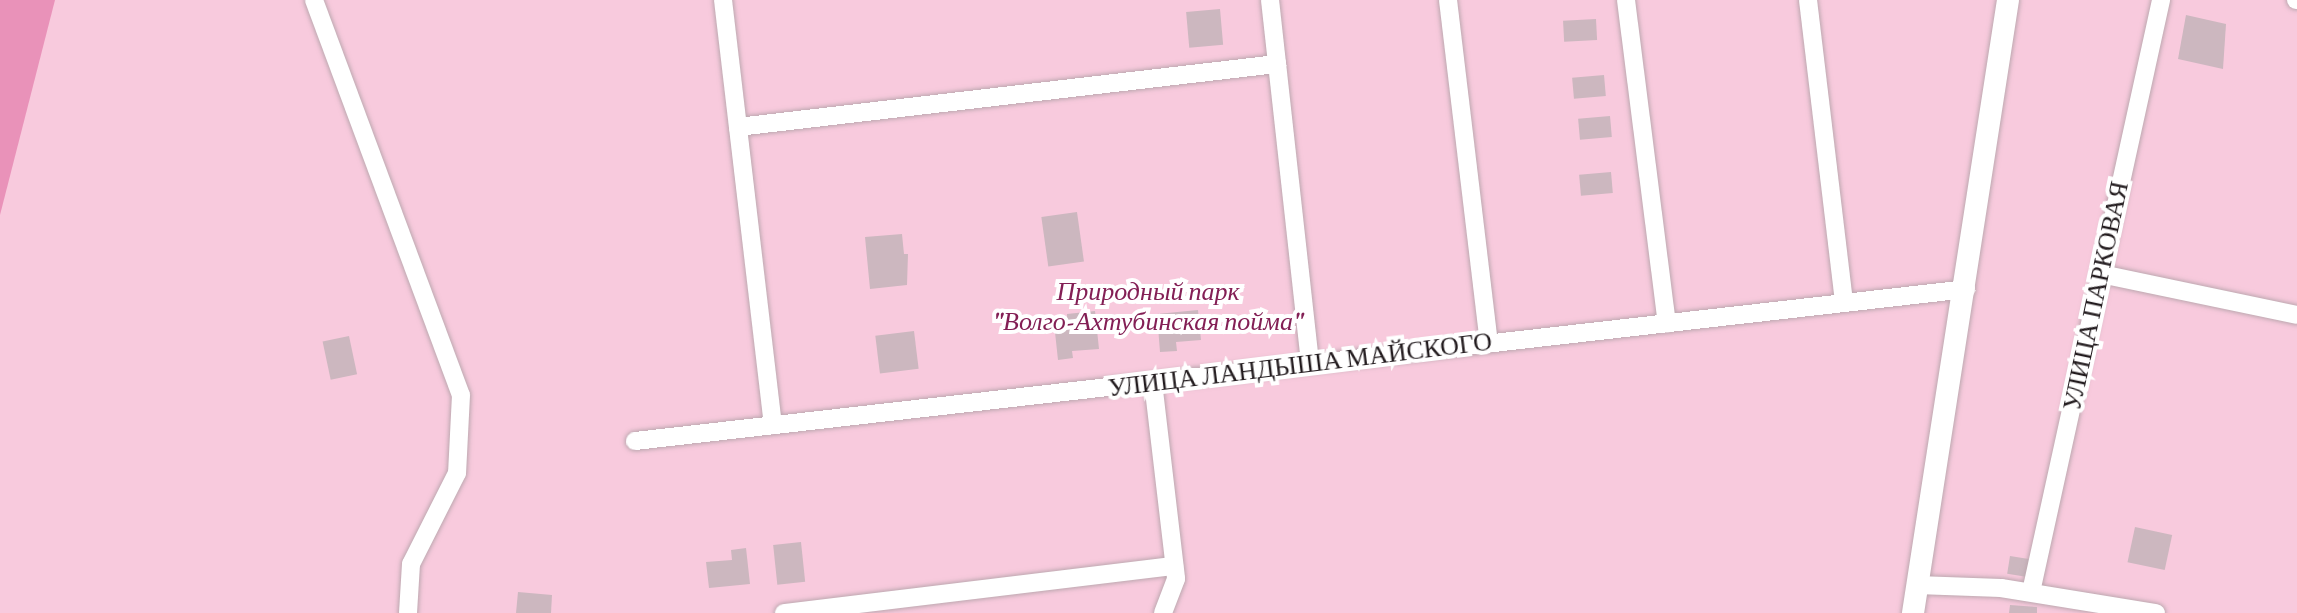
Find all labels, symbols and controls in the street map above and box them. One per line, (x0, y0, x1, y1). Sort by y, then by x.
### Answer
street label: УЛИЦА ПАРКОВАЯ (2056, 178, 2136, 414)
park label: Природный парк "Волго-Ахтубинская пойма" (993, 276, 1303, 338)
street label: УЛИЦА ЛАНДЫША МАЙСКОГО (1106, 326, 1494, 404)

